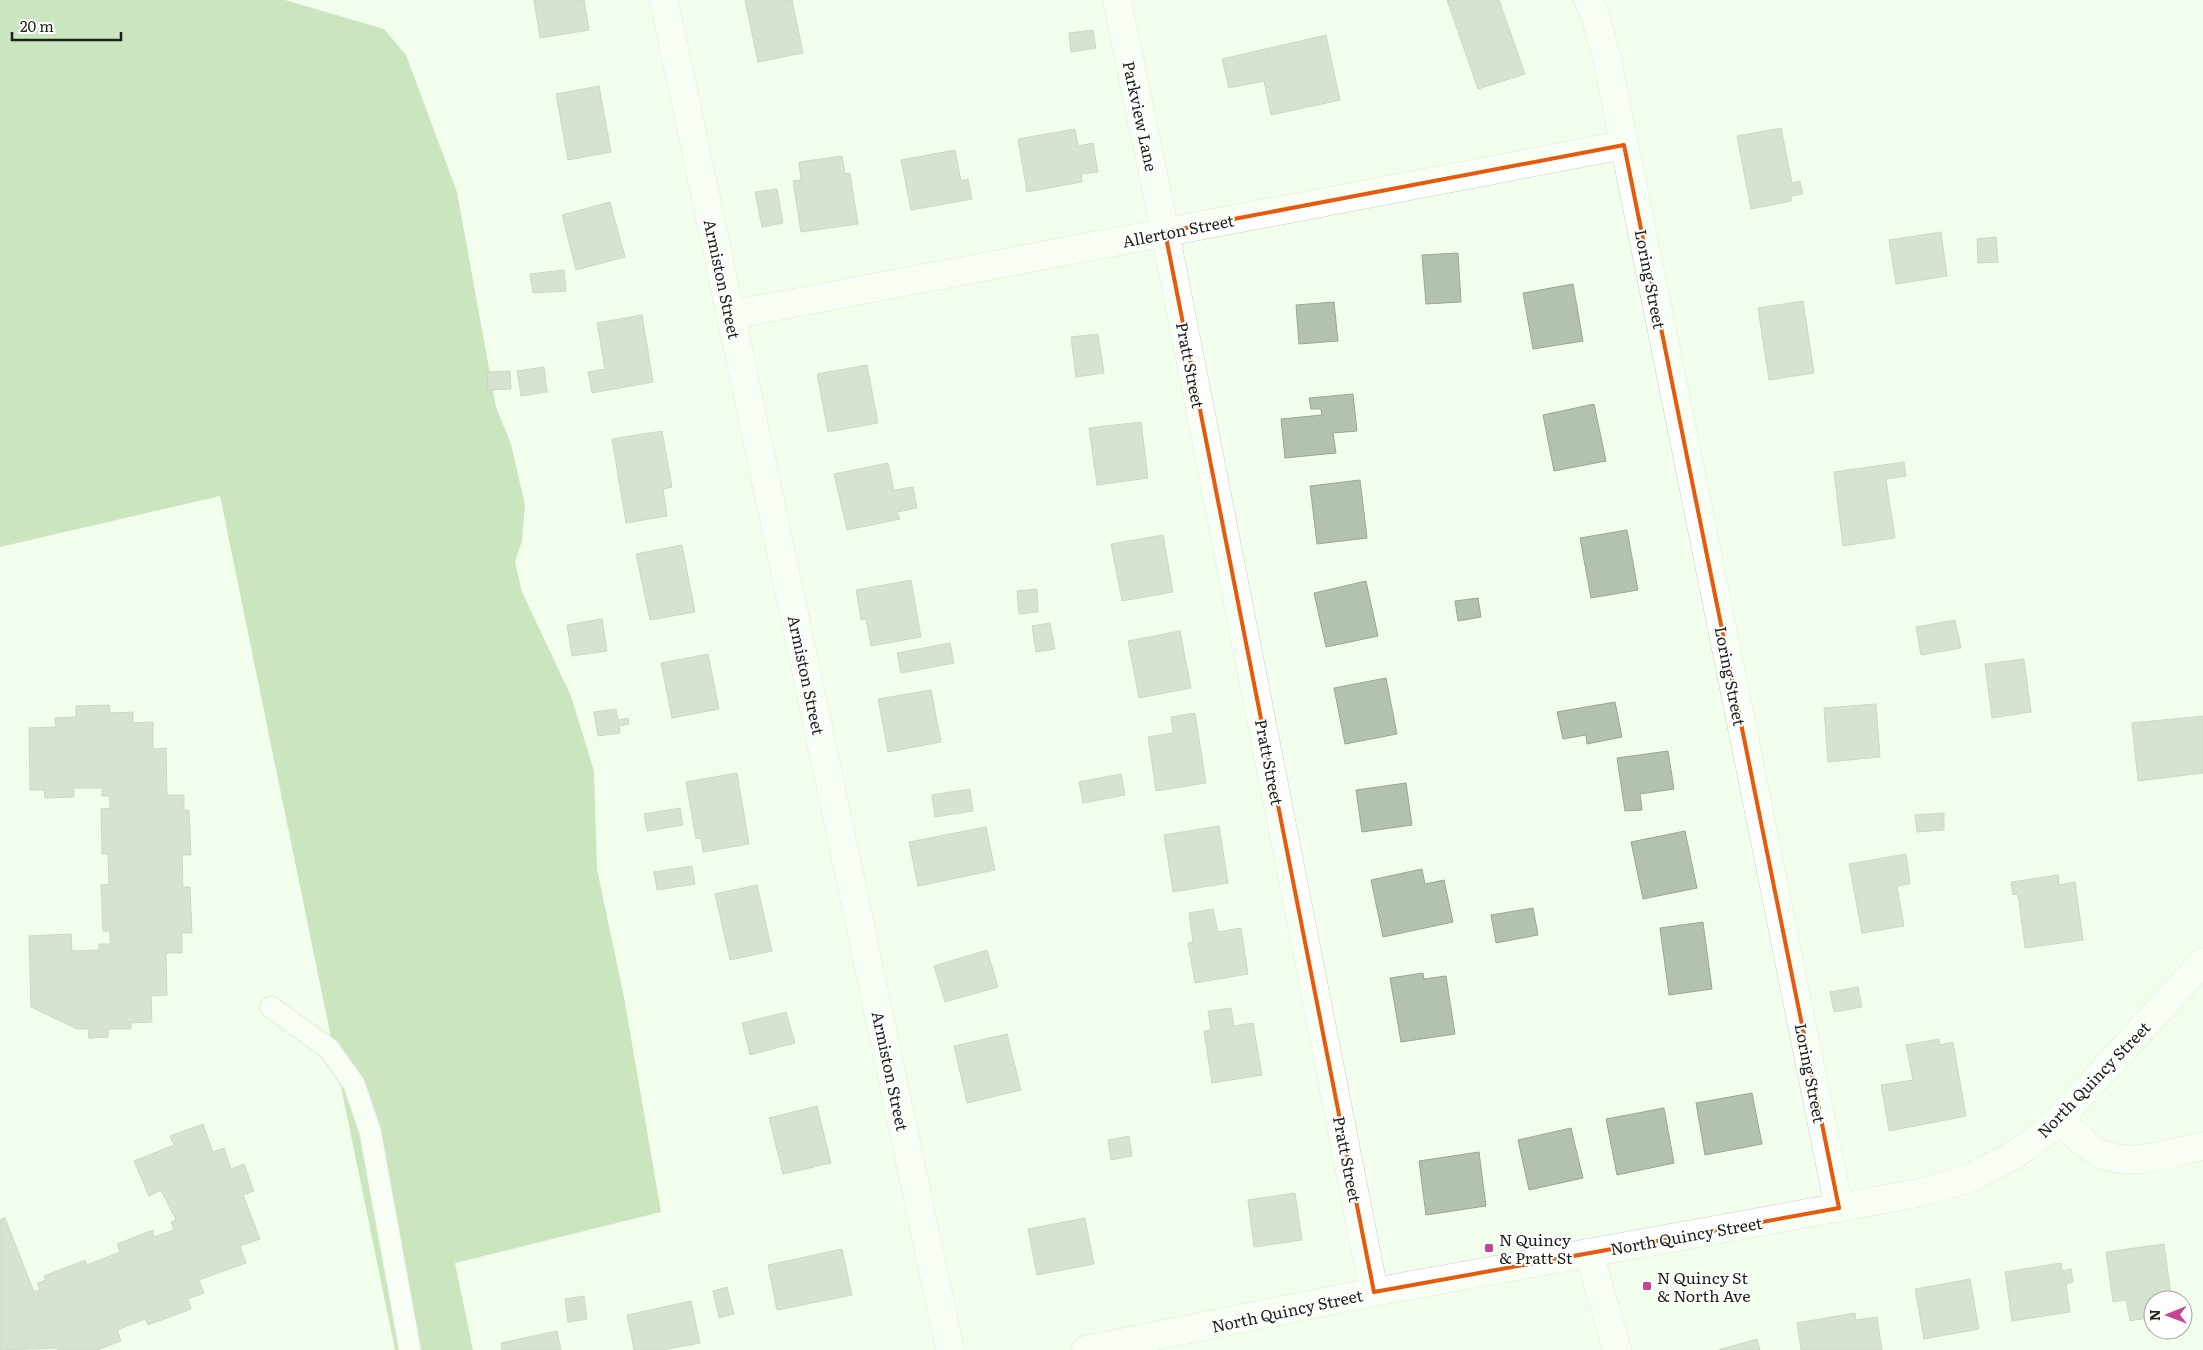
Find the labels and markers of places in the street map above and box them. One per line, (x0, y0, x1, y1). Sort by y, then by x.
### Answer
place label: N Quincy & Pratt St (1499, 1227, 1573, 1269)
marker: N Quincy & Pratt St (1483, 1242, 1495, 1254)
place label: N Quincy St & North Ave (1657, 1265, 1750, 1307)
marker: N Quincy St & North Ave (1641, 1280, 1653, 1292)

